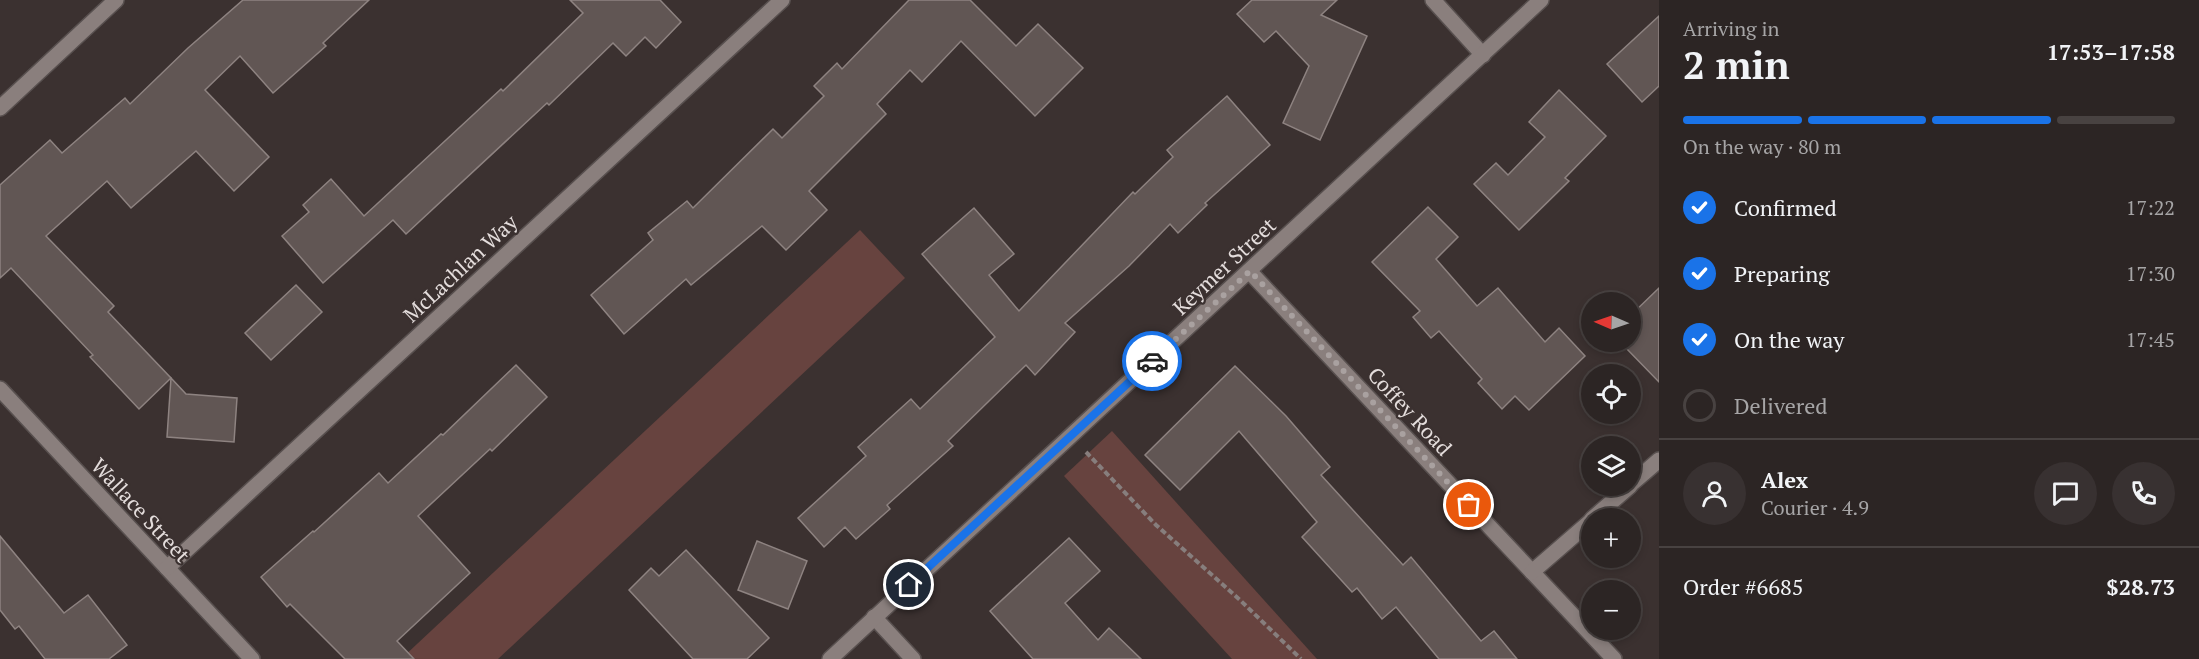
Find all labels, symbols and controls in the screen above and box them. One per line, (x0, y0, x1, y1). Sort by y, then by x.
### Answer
text: Arriving in (1683, 15, 1779, 42)
text: 17:53–17:58 (2047, 37, 2175, 66)
text: 2 min (1683, 38, 1790, 90)
text: On the way · 80 m (1683, 133, 1841, 160)
icon: check (1683, 191, 1716, 224)
text: Confirmed (1734, 193, 1837, 222)
text: 17:22 (2126, 194, 2175, 221)
street label: McLachlan Way (397, 208, 523, 328)
street label: Keymer Street (1166, 211, 1282, 321)
icon: check (1683, 257, 1716, 290)
text: Preparing (1734, 259, 1830, 288)
text: 17:30 (2126, 260, 2175, 287)
north arrow (1581, 292, 1641, 352)
map controls (1581, 292, 1641, 640)
icon: check (1683, 323, 1716, 356)
text: On the way (1734, 325, 1844, 354)
text: 17:45 (2126, 326, 2175, 353)
courier (1122, 331, 1182, 391)
icon: car (1136, 345, 1169, 378)
street label: Coffey Road (1362, 361, 1458, 462)
button: locate (1581, 364, 1641, 424)
text: Delivered (1734, 391, 1827, 420)
button: layers (1581, 436, 1641, 496)
street label: Wallace Street (85, 452, 197, 568)
button: person (1683, 462, 1746, 525)
button: chat (2034, 462, 2097, 525)
button: phone (2112, 462, 2175, 525)
text: Alex (1761, 465, 1808, 494)
pin (1443, 479, 1494, 530)
icon: bag (1452, 488, 1485, 521)
text: Courier · 4.9 (1761, 494, 1869, 521)
button: + (1581, 508, 1641, 568)
pin (883, 559, 934, 610)
icon: home (892, 568, 925, 601)
text: Order #6685 (1683, 572, 1803, 601)
text: $28.73 (2106, 572, 2175, 601)
button: − (1581, 580, 1641, 640)

